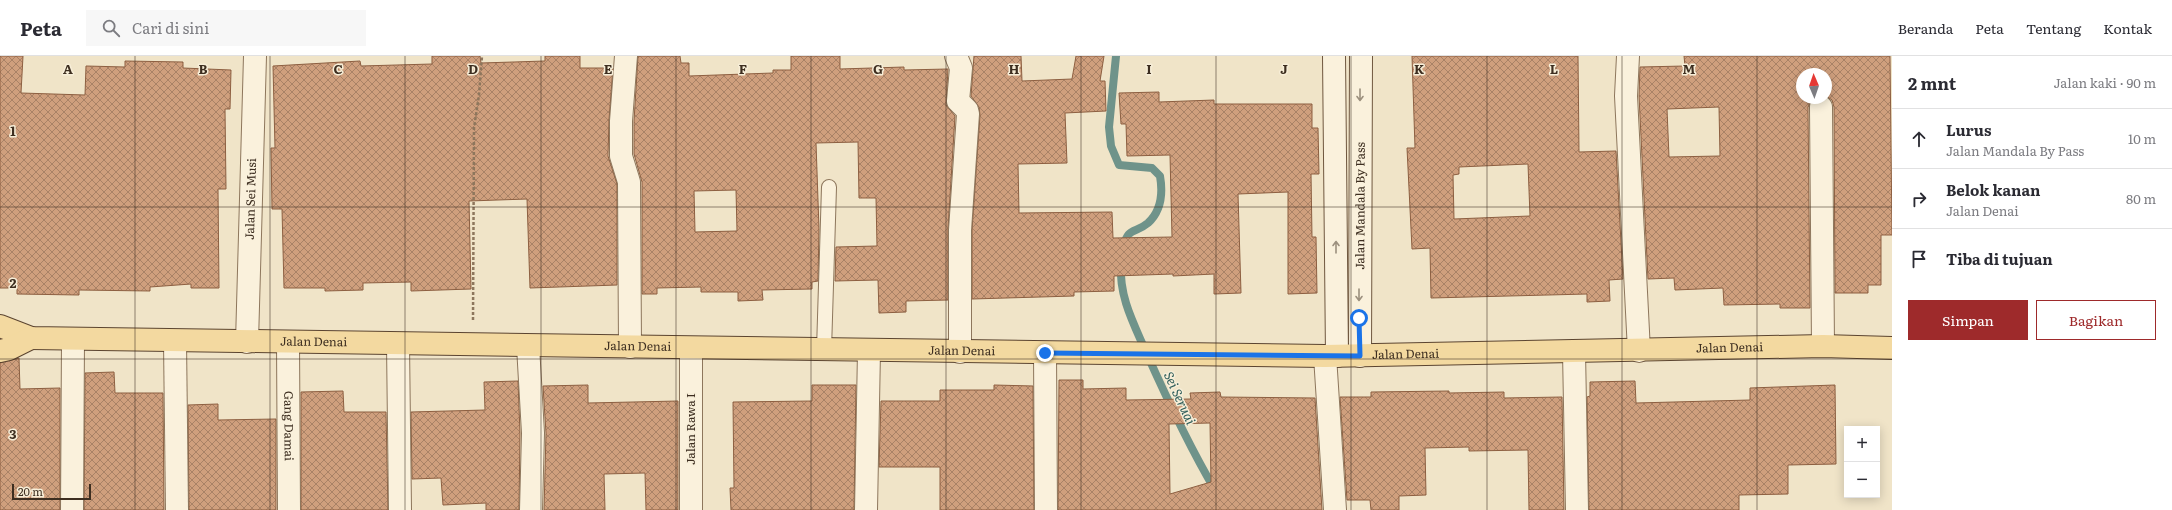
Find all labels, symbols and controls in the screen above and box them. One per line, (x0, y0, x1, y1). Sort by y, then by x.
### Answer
search box (86, 10, 366, 46)
text: Peta (20, 14, 62, 42)
text: Cari di sini (132, 16, 209, 39)
icon: search (100, 17, 122, 39)
text: Beranda (1898, 18, 1953, 38)
text: Peta (1975, 18, 2004, 38)
text: Tentang (2026, 18, 2081, 38)
text: Kontak (2103, 18, 2152, 38)
text: A (63, 59, 73, 78)
text: B (199, 59, 208, 78)
text: C (333, 59, 343, 78)
text: D (468, 59, 478, 78)
text: E (604, 59, 613, 78)
text: F (739, 59, 747, 78)
text: G (873, 59, 883, 78)
text: H (1009, 59, 1020, 78)
text: I (1146, 59, 1152, 78)
text: J (1280, 59, 1288, 78)
text: K (1414, 59, 1425, 78)
text: L (1550, 59, 1558, 78)
text: M (1683, 59, 1696, 78)
north arrow (1796, 68, 1832, 104)
text: 2 mnt (1908, 70, 1956, 95)
text: Jalan kaki · 90 m (2054, 73, 2156, 92)
one-way arrow (1357, 88, 1364, 101)
text: Lurus (1946, 118, 1991, 141)
text: 1 (10, 121, 16, 140)
icon: ahead (1908, 128, 1930, 150)
text: 10 m (2128, 129, 2156, 148)
text: Jalan Mandala By Pass (1946, 141, 2084, 160)
street label: Jalan Mandala By Pass (1350, 142, 1369, 270)
street label: Jalan Sei Musi (240, 158, 260, 240)
text: Belok kanan (1946, 178, 2040, 201)
icon: right (1908, 188, 1930, 210)
text: 80 m (2126, 189, 2156, 208)
text: Jalan Denai (1946, 201, 2019, 220)
one-way arrow (1332, 241, 1340, 254)
text: Tiba di tujuan (1946, 247, 2053, 270)
icon: arrive (1908, 248, 1930, 270)
text: 2 (10, 273, 17, 292)
one-way arrow (1355, 288, 1363, 301)
button: Simpan (1908, 300, 2028, 340)
button: Bagikan (2036, 300, 2156, 340)
route start (1350, 309, 1368, 327)
street label: Jalan Denai (280, 331, 347, 350)
street label: Jalan Denai (604, 336, 671, 355)
street label: Jalan Denai (1696, 337, 1763, 357)
street label: Jalan Denai (928, 340, 995, 359)
route end (1036, 344, 1054, 362)
street label: Jalan Denai (1372, 344, 1439, 363)
water label: Sei Seruai (1160, 368, 1201, 428)
street label: Gang Damai (280, 391, 299, 461)
street label: Jalan Rawa I (681, 393, 699, 465)
text: 3 (9, 424, 17, 443)
map controls (1844, 426, 1880, 498)
button: + (1844, 426, 1880, 462)
button: − (1844, 462, 1880, 498)
scale bar (12, 482, 91, 501)
text: 20 m (18, 483, 43, 499)

